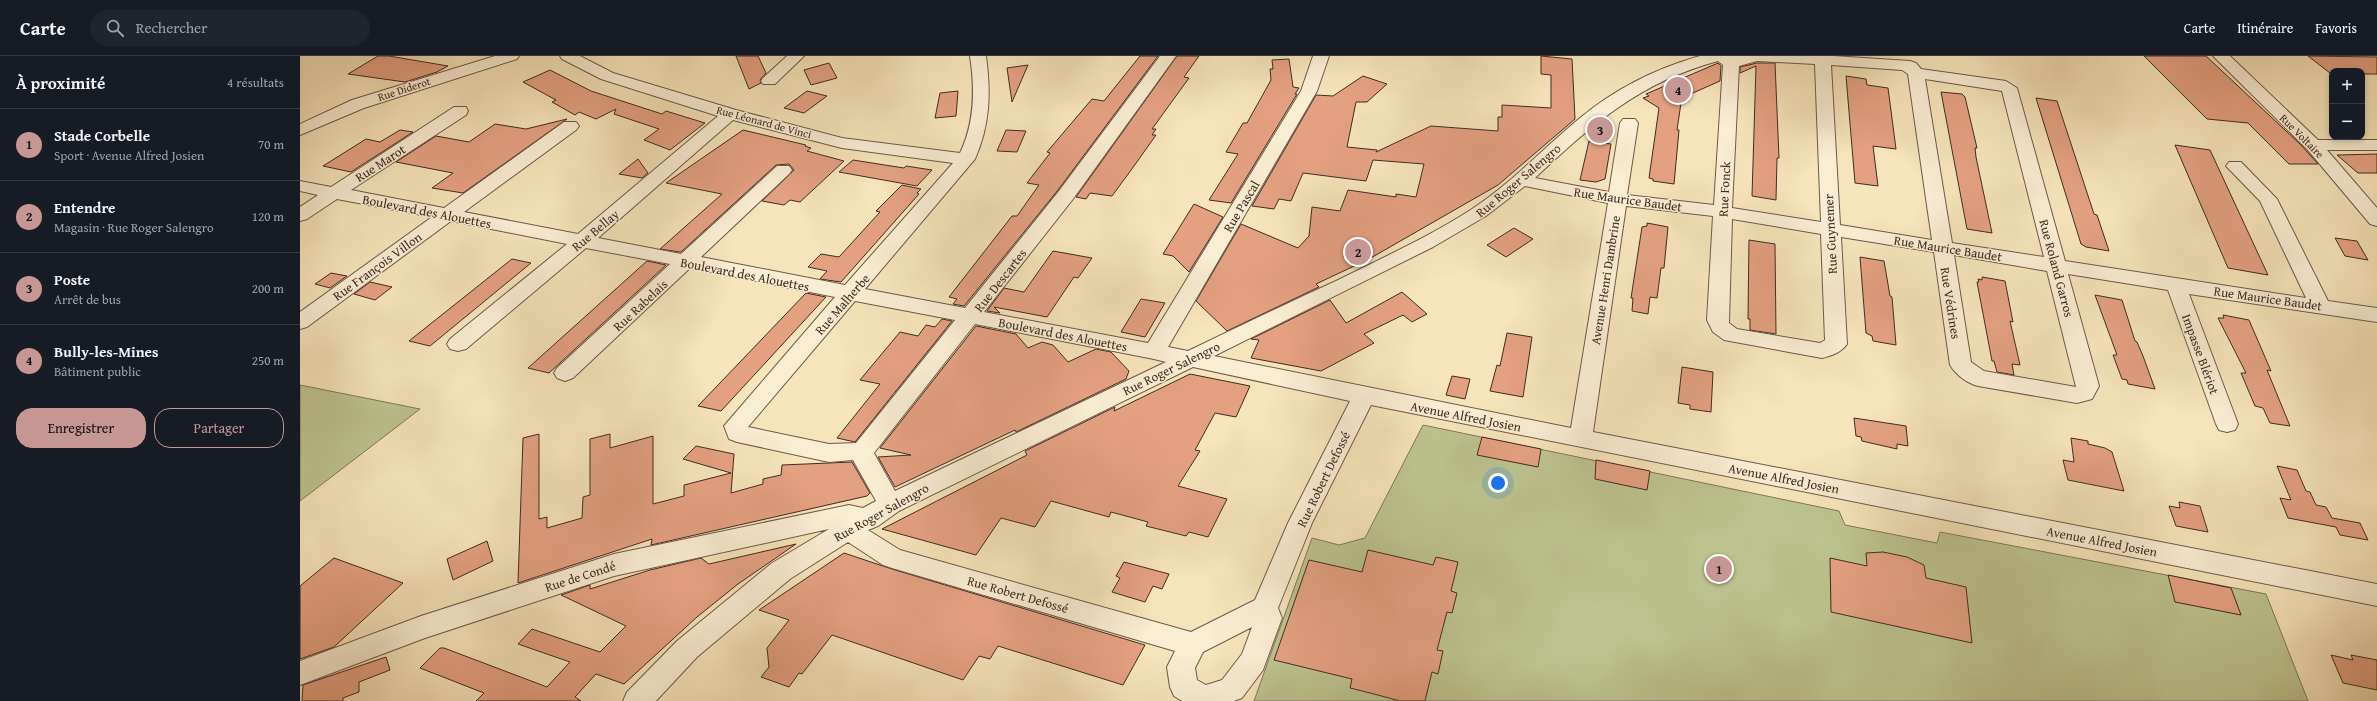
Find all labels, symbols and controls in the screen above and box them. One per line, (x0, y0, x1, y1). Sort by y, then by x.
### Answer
search box (90, 10, 370, 46)
text: Carte (20, 14, 66, 42)
icon: search (104, 17, 126, 39)
text: Rechercher (136, 17, 207, 38)
text: Carte (2184, 18, 2215, 38)
text: Itinéraire (2237, 18, 2293, 38)
text: Favoris (2315, 18, 2357, 38)
map controls (2329, 68, 2365, 140)
button: + (2329, 68, 2365, 104)
text: À proximité (16, 70, 105, 95)
text: 4 résultats (227, 73, 284, 92)
street label: Rue Diderot (376, 73, 433, 105)
pin: 4 (1665, 75, 1691, 105)
street label: Rue Léonard de Vinci (715, 102, 813, 142)
button: − (2329, 104, 2365, 140)
street label: Rue Voltaire (2276, 110, 2328, 162)
pin: 3 (1587, 115, 1613, 145)
text: Stade Corbelle (54, 125, 150, 146)
text: 1 (26, 135, 32, 154)
text: 70 m (258, 135, 284, 154)
street label: Rue Roger Salengro (1472, 139, 1565, 222)
street label: Rue Marot (351, 140, 410, 187)
text: Sport · Avenue Alfred Josien (54, 146, 204, 165)
street label: Rue Fonck (1714, 160, 1735, 217)
street label: Rue Pascal (1219, 176, 1265, 236)
street label: Rue Maurice Baudet (1573, 182, 1684, 217)
street label: Boulevard des Alouettes (361, 190, 493, 233)
street label: Rue Guynemer (1819, 193, 1842, 274)
text: Entendre (54, 197, 115, 218)
street label: Rue Bellay (567, 204, 624, 256)
text: 2 (26, 207, 32, 226)
text: 120 m (252, 207, 284, 226)
street label: Avenue Henri Dambrine (1586, 214, 1625, 346)
street label: Rue Roland Garros (2034, 217, 2079, 319)
text: Magasin · Rue Roger Salengro (54, 218, 214, 237)
street label: Rue François Villon (329, 227, 426, 305)
street label: Rue Maurice Baudet (1892, 231, 2004, 266)
pin: 2 (1345, 237, 1371, 267)
street label: Rue Descartes (970, 245, 1031, 316)
street label: Boulevard des Alouettes (679, 253, 811, 296)
street label: Rue Védrines (1935, 266, 1966, 340)
text: Poste (54, 269, 90, 290)
street label: Rue Malherbe (810, 270, 874, 339)
street label: Rue Rabelais (609, 275, 672, 336)
text: 3 (26, 279, 32, 298)
text: 200 m (252, 279, 284, 298)
street label: Rue Maurice Baudet (2213, 281, 2324, 316)
text: Arrêt de bus (54, 290, 121, 309)
street label: Impasse Blériot (2177, 311, 2224, 397)
street label: Boulevard des Alouettes (997, 313, 1129, 356)
street label: Rue Roger Salengro (1119, 336, 1223, 400)
text: Bully-les-Mines (54, 341, 158, 362)
text: 4 (26, 351, 32, 370)
text: 250 m (252, 351, 284, 370)
text: Bâtiment public (54, 362, 141, 381)
street label: Avenue Alfred Josien (1409, 396, 1524, 437)
button: Enregistrer (16, 408, 146, 448)
button: Partager (154, 408, 284, 448)
street label: Rue Robert Defossé (1292, 428, 1355, 530)
street label: Avenue Alfred Josien (1727, 458, 1842, 499)
your location (1488, 473, 1508, 493)
street label: Rue Roger Salengro (830, 478, 933, 546)
street label: Avenue Alfred Josien (2045, 521, 2160, 562)
pin: 1 (1706, 554, 1732, 584)
street label: Rue de Condé (542, 556, 618, 597)
street label: Rue Robert Defossé (965, 571, 1071, 618)

